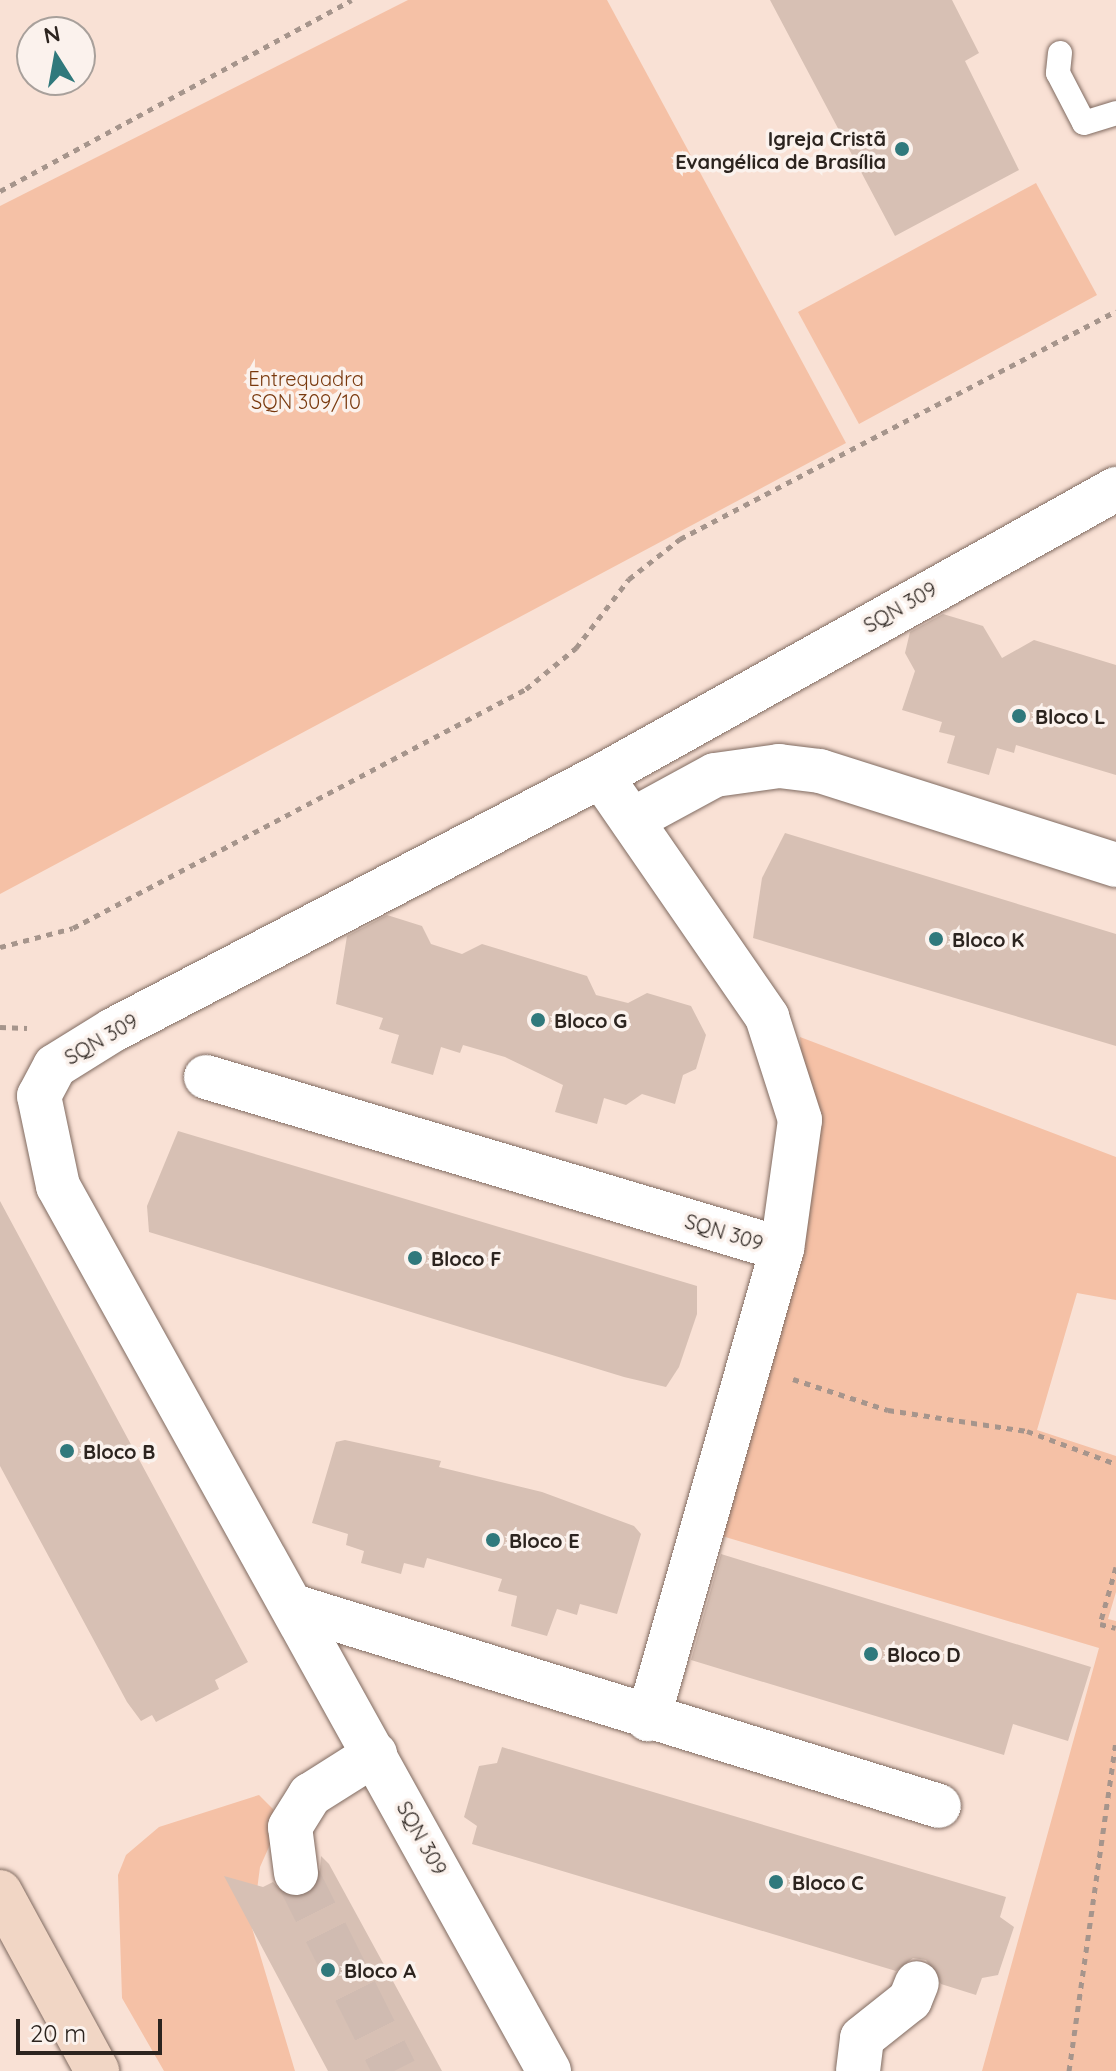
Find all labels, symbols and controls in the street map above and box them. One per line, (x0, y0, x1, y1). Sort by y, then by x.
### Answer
north arrow (16, 16, 96, 96)
text: N (41, 19, 62, 50)
place label: Igreja Cristã Evangélica de Brasília (675, 126, 886, 173)
marker: Igreja Cristã Evangélica de Brasília (893, 140, 911, 158)
park label: Entrequadra SQN 309/10 (248, 366, 364, 413)
street label: SQN 309 (859, 577, 941, 637)
place label: Bloco L (1035, 704, 1105, 728)
marker: Bloco L (1010, 707, 1028, 725)
place label: Bloco K (952, 927, 1024, 951)
marker: Bloco K (927, 930, 945, 948)
place label: Bloco G (554, 1008, 627, 1032)
street label: SQN 309 (60, 1009, 142, 1069)
marker: Bloco G (529, 1011, 547, 1029)
street label: SQN 309 (682, 1209, 766, 1255)
place label: Bloco F (431, 1246, 501, 1270)
marker: Bloco F (406, 1249, 424, 1267)
place label: Bloco B (83, 1439, 155, 1463)
marker: Bloco B (58, 1442, 76, 1460)
place label: Bloco E (509, 1528, 580, 1552)
marker: Bloco E (484, 1531, 502, 1549)
place label: Bloco D (887, 1642, 960, 1666)
marker: Bloco D (862, 1645, 880, 1663)
street label: SQN 309 (392, 1797, 452, 1879)
place label: Bloco C (792, 1870, 864, 1894)
marker: Bloco C (767, 1873, 785, 1891)
place label: Bloco A (344, 1958, 416, 1982)
marker: Bloco A (319, 1961, 337, 1979)
scale bar (20, 2003, 166, 2053)
text: 20 m (30, 2018, 86, 2048)

